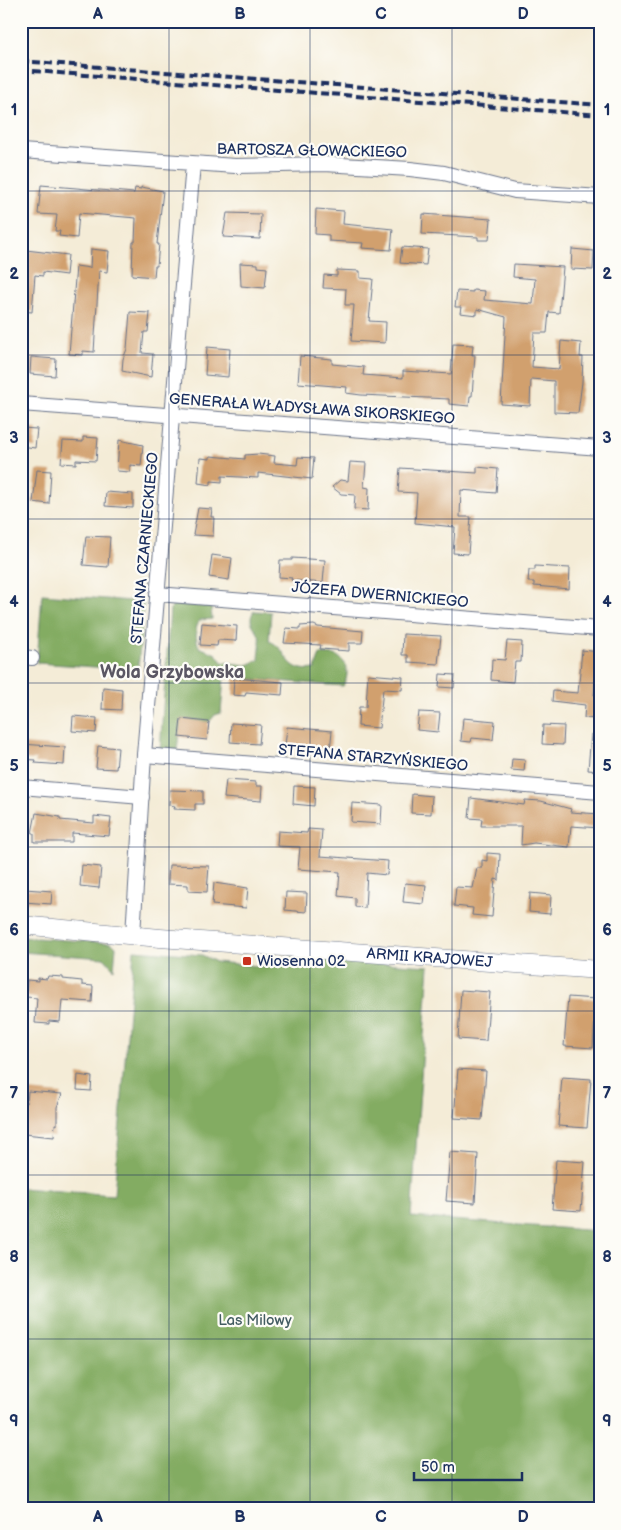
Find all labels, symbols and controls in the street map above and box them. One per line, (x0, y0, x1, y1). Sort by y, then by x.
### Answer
text: A (92, 5, 103, 24)
text: B (234, 5, 246, 24)
text: C (375, 5, 387, 24)
text: D (517, 5, 529, 24)
text: 1 (11, 101, 17, 120)
text: 1 (604, 101, 610, 120)
street label: BARTOSZA GŁOWACKIEGO (217, 140, 407, 162)
text: 2 (9, 265, 19, 284)
text: 2 (602, 265, 612, 284)
street label: GENERAŁA WŁADYSŁAWA SIKORSKIEGO (168, 390, 456, 428)
text: 3 (9, 429, 19, 448)
text: 3 (602, 429, 612, 448)
street label: STEFANA CZARNIECKIEGO (127, 451, 163, 645)
street label: JÓZEFA DWERNICKIEGO (291, 578, 469, 612)
text: 4 (9, 593, 19, 612)
text: 4 (602, 593, 612, 612)
district label: Wola Grzybowska (100, 662, 244, 683)
street label: STEFANA STARZYŃSKIEGO (277, 740, 469, 776)
text: 5 (9, 757, 19, 776)
text: 5 (602, 757, 612, 776)
text: 6 (9, 921, 19, 940)
text: 6 (602, 921, 612, 940)
street label: ARMII KRAJOWEJ (366, 944, 494, 972)
place label: Wiosenna 02 (257, 952, 346, 971)
marker: Wiosenna 02 (241, 955, 253, 967)
text: 7 (10, 1084, 19, 1103)
text: 7 (603, 1084, 612, 1103)
text: 8 (9, 1248, 19, 1267)
text: 8 (602, 1248, 612, 1267)
park label: Las Milowy (218, 1311, 292, 1330)
text: 9 (9, 1412, 19, 1431)
text: 9 (602, 1412, 612, 1431)
scale bar (414, 1450, 521, 1482)
text: 50 m (421, 1458, 455, 1477)
text: A (92, 1508, 103, 1527)
text: B (234, 1508, 246, 1527)
text: C (375, 1508, 387, 1527)
text: D (517, 1508, 529, 1527)

